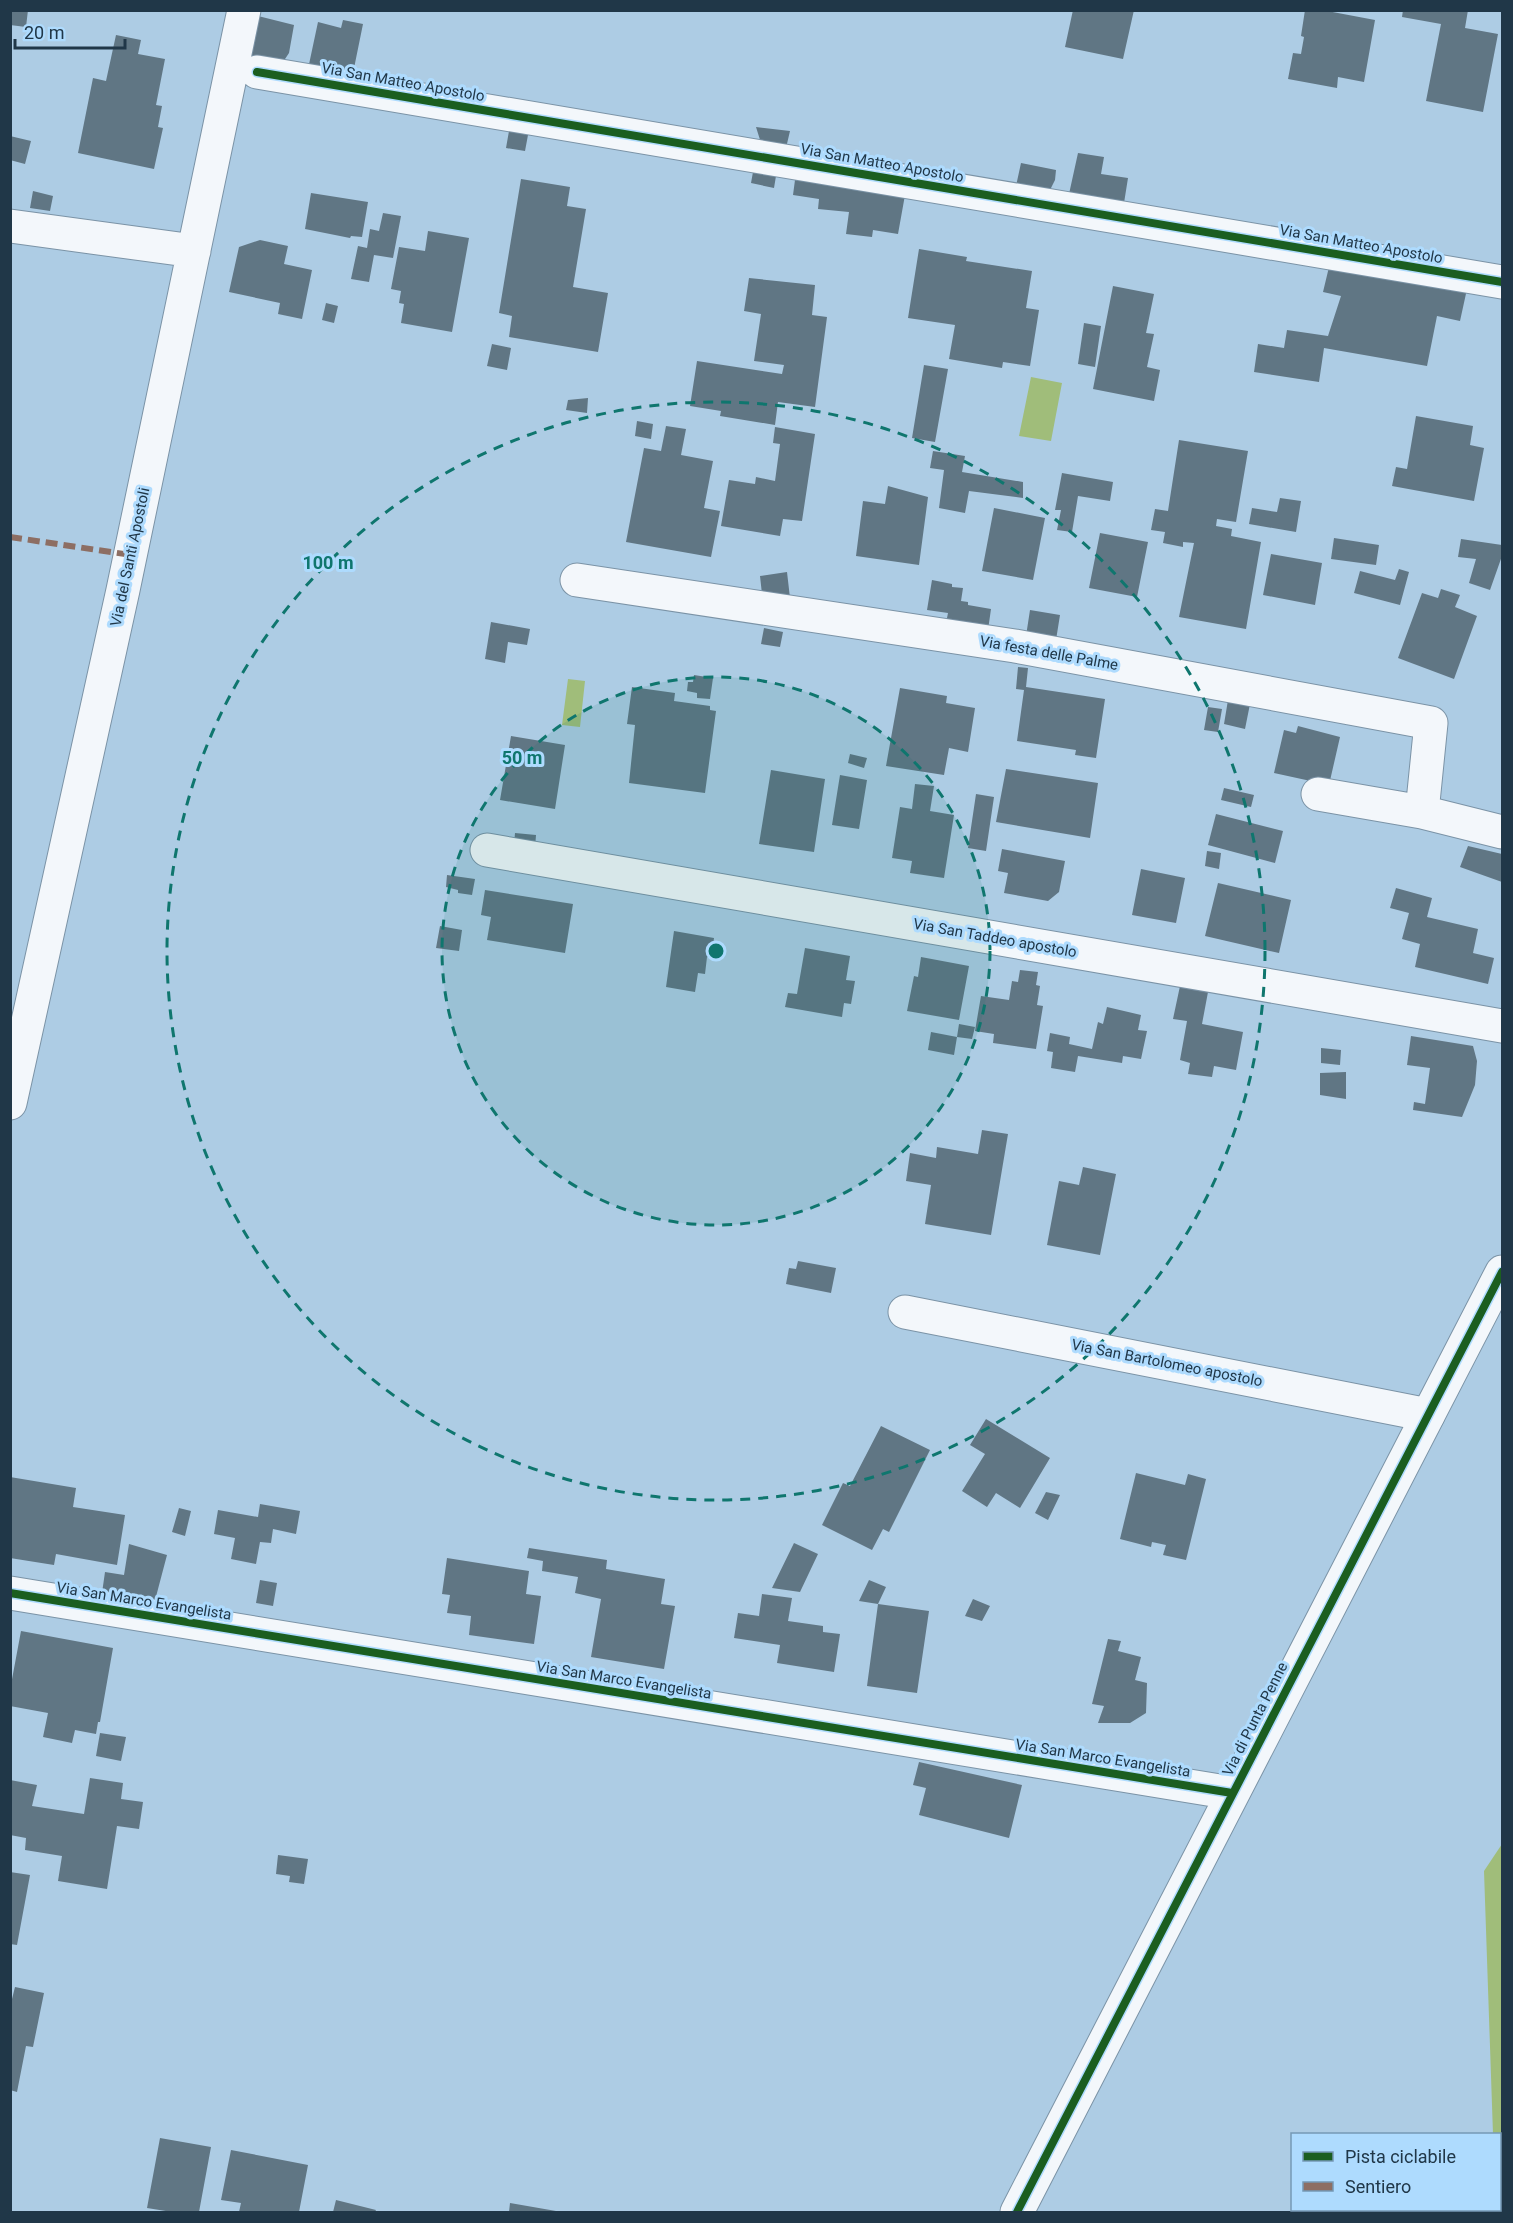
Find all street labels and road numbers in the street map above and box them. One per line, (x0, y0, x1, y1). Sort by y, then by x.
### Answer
street label: Via San Matteo Apostolo (320, 59, 486, 105)
street label: Via San Matteo Apostolo (799, 140, 965, 186)
street label: Via San Matteo Apostolo (1278, 221, 1444, 267)
street label: Via del Santi Apostoli (106, 486, 154, 628)
street label: Via festa delle Palme (978, 632, 1120, 674)
street label: Via San Taddeo apostolo (912, 915, 1078, 961)
street label: Via San Bartolomeo apostolo (1070, 1336, 1264, 1390)
street label: Via San Marco Evangelista (55, 1578, 233, 1624)
street label: Via San Marco Evangelista (535, 1657, 713, 1703)
street label: Via di Punta Penne (1218, 1659, 1292, 1779)
street label: Via San Marco Evangelista (1014, 1735, 1192, 1781)

